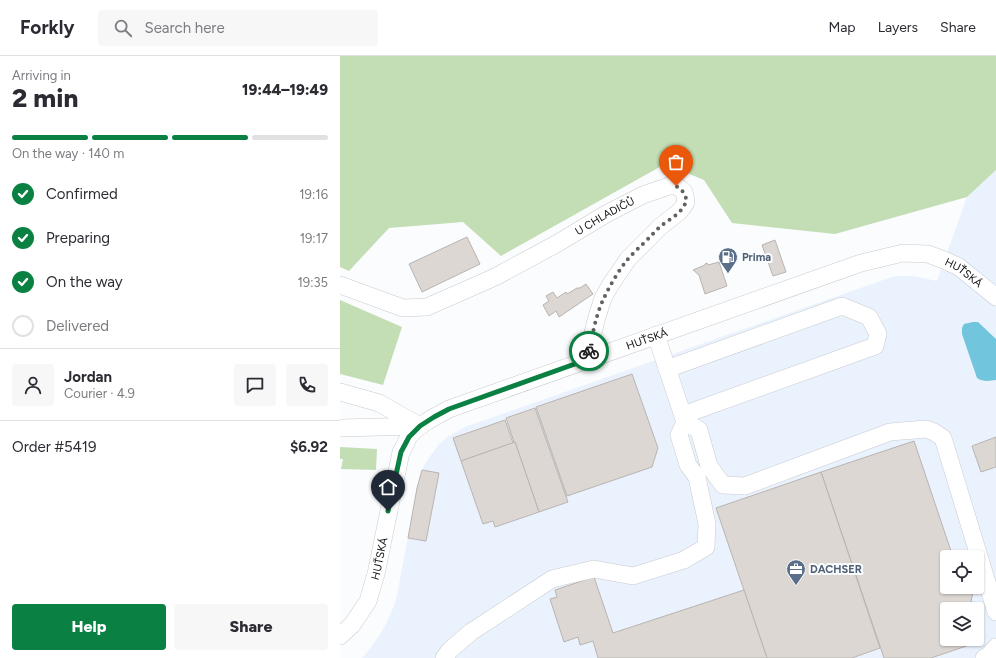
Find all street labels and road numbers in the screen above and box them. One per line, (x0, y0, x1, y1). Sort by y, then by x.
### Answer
street label: U CHLADIČŮ (573, 193, 637, 238)
street label: HUŤSKÁ (943, 255, 986, 290)
street label: HUŤSKÁ (624, 325, 670, 352)
street label: HUŤSKÁ (368, 536, 390, 581)

